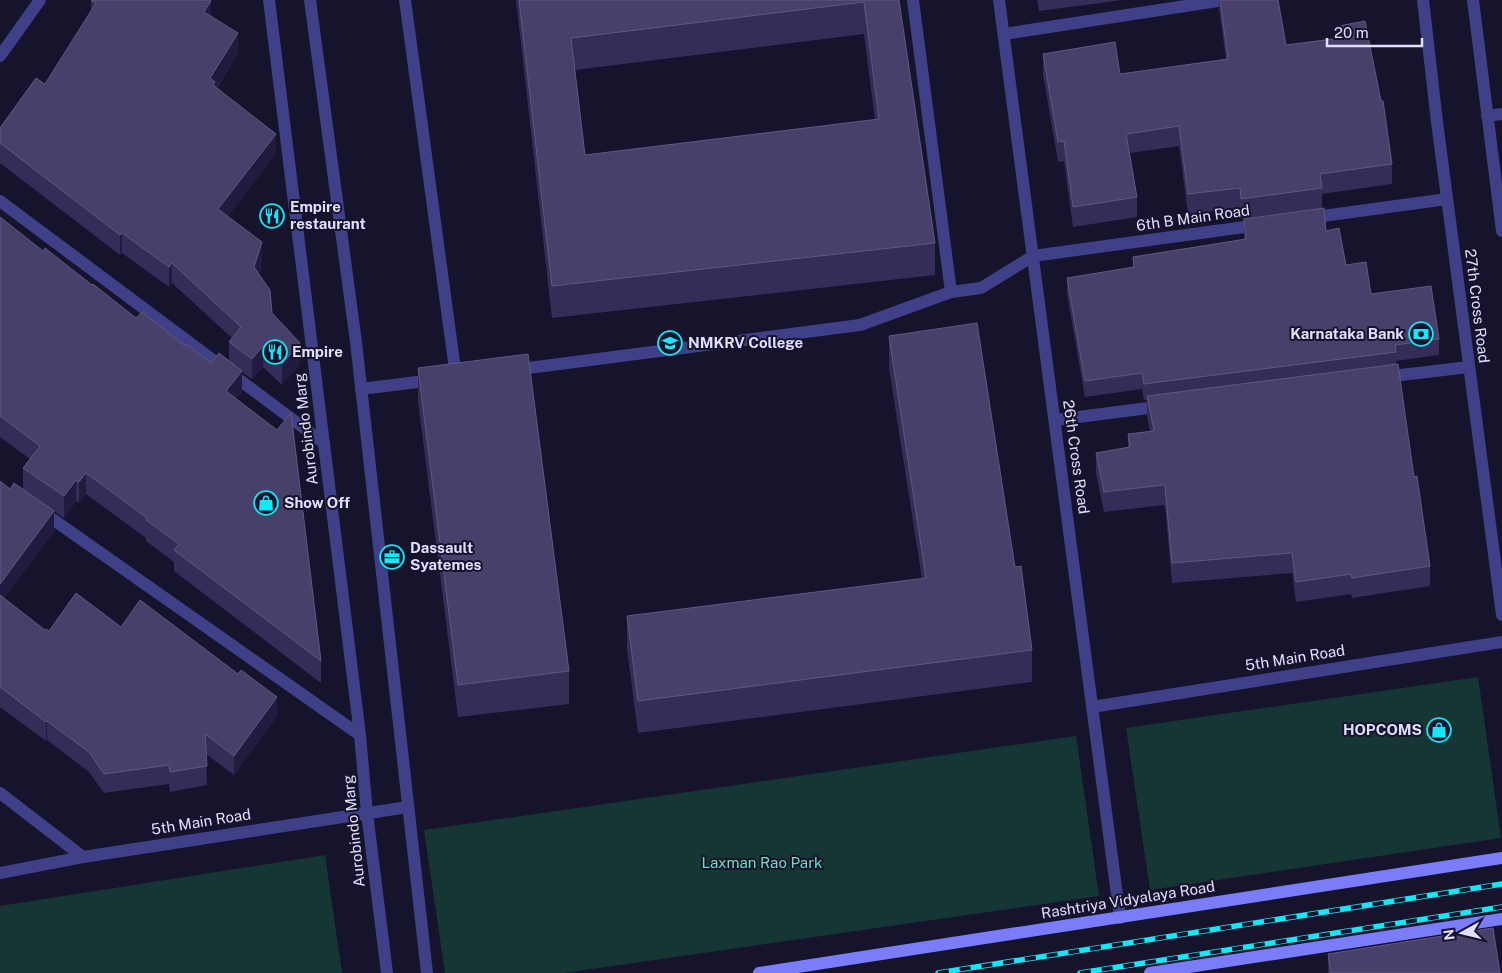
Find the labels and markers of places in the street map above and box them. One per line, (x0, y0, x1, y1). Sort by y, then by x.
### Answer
place label: Empire restaurant (290, 198, 366, 232)
restaurant icon: Empire restaurant (259, 203, 285, 229)
bank icon: Karnataka Bank (1408, 321, 1434, 347)
place label: Karnataka Bank (1290, 325, 1404, 342)
school or university icon: NMKRV College (657, 330, 683, 356)
place label: NMKRV College (688, 334, 803, 351)
restaurant icon: Empire (262, 339, 288, 365)
place label: Empire (292, 343, 343, 360)
shop icon: Show Off (253, 490, 279, 516)
place label: Show Off (284, 494, 350, 511)
place label: Dassault Syatemes (410, 539, 482, 573)
office icon: Dassault Syatemes (379, 544, 405, 570)
shop icon: HOPCOMS (1426, 717, 1452, 743)
place label: HOPCOMS (1343, 721, 1422, 738)

